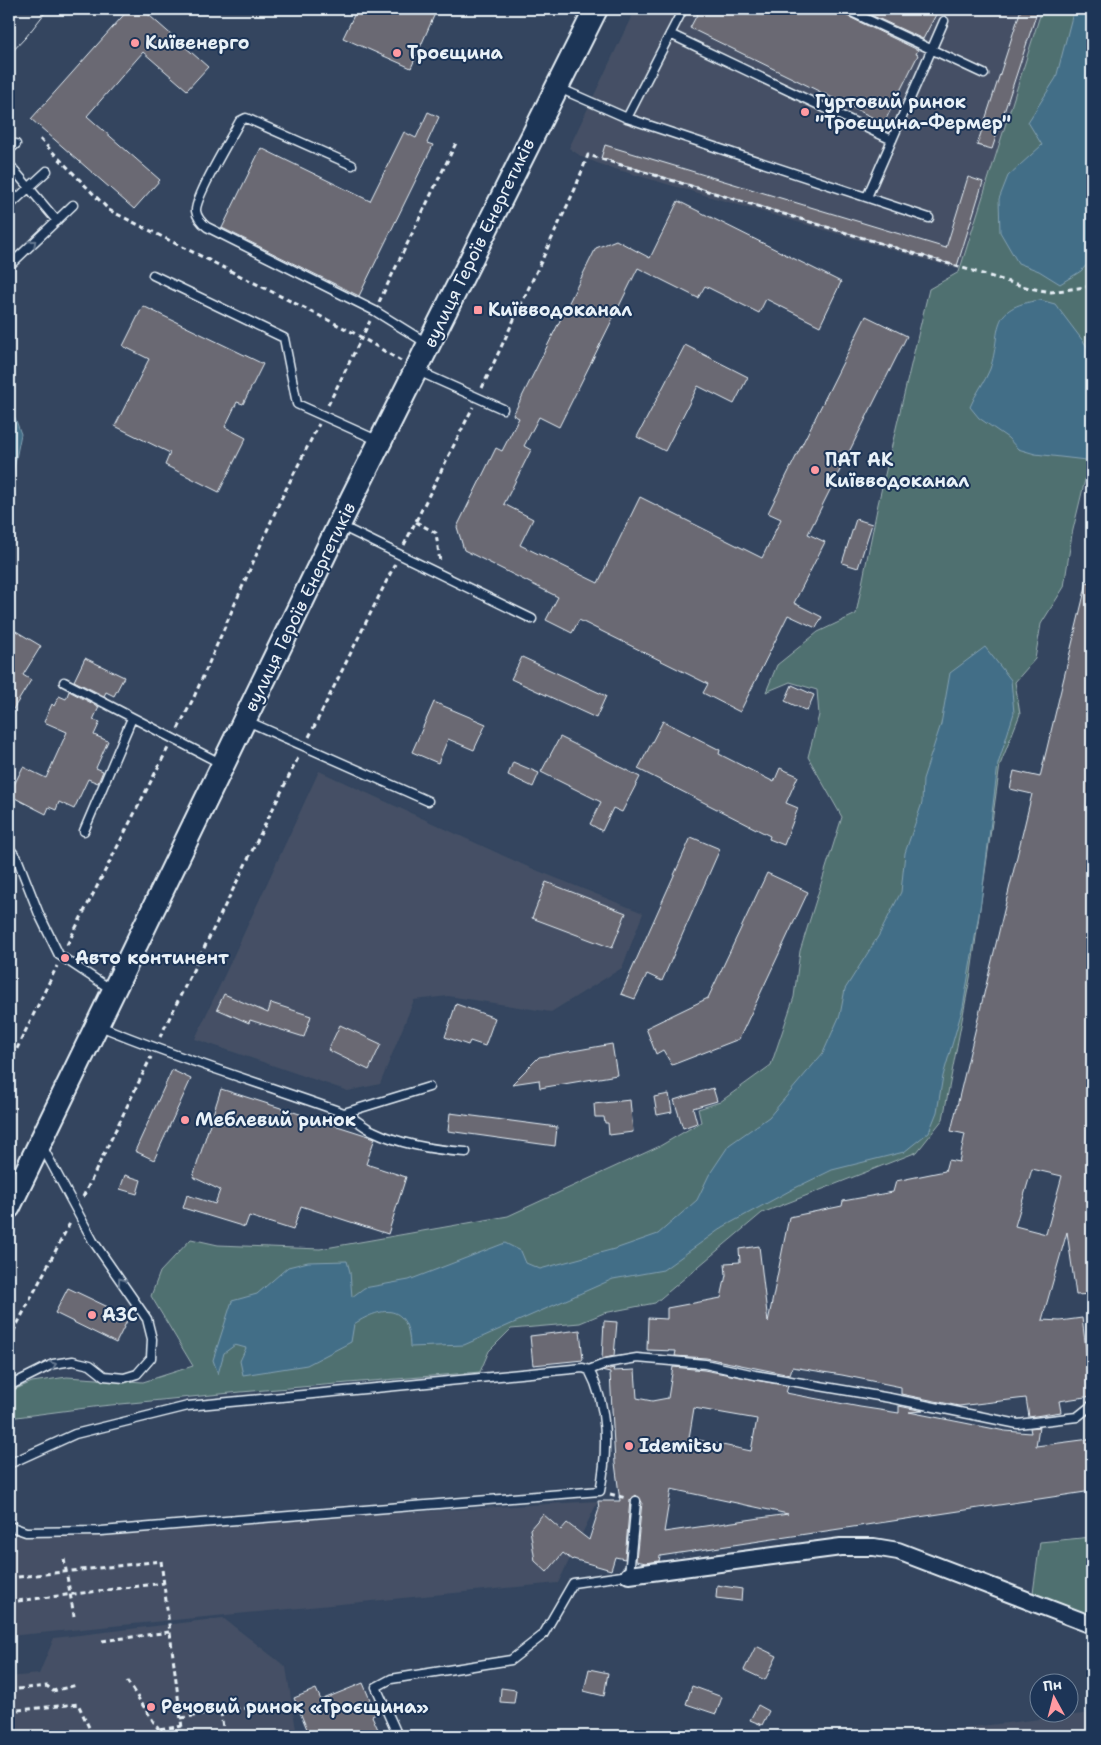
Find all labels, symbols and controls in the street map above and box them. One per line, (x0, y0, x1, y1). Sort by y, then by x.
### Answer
place label: Київенерго (145, 31, 249, 55)
marker: Київенерго (129, 37, 141, 49)
place label: Троєщина (407, 41, 504, 65)
marker: Троєщина (391, 47, 403, 59)
place label: Гуртовий ринок "Троєщина-Фермер" (815, 90, 1011, 135)
marker: Гуртовий ринок "Троєщина-Фермер" (799, 106, 811, 118)
street label: вулиця Героїв Енергетиків (418, 134, 540, 352)
one-way arrow (27, 240, 36, 249)
place label: Київводоканал (488, 298, 632, 322)
marker: Київводоканал (472, 304, 484, 316)
place label: ПАТ АК Київводоканал (825, 448, 969, 493)
marker: ПАТ АК Київводоканал (809, 464, 821, 476)
street label: вулиця Героїв Енергетиків (239, 498, 361, 716)
place label: Авто континент (75, 946, 229, 970)
marker: Авто континент (59, 952, 71, 964)
place label: Меблевий ринок (195, 1108, 356, 1132)
marker: Меблевий ринок (179, 1114, 191, 1126)
one-way arrow (118, 1277, 127, 1287)
place label: АЗС (102, 1303, 138, 1327)
marker: АЗС (86, 1309, 98, 1321)
one-way arrow (48, 1361, 57, 1371)
place label: Idemitsu (639, 1434, 723, 1458)
marker: Idemitsu (623, 1440, 635, 1452)
north arrow (1028, 1672, 1078, 1722)
text: Пн (1042, 1675, 1063, 1695)
place label: Речовий ринок «Троєщина» (161, 1695, 429, 1719)
marker: Речовий ринок «Троєщина» (145, 1701, 157, 1713)

